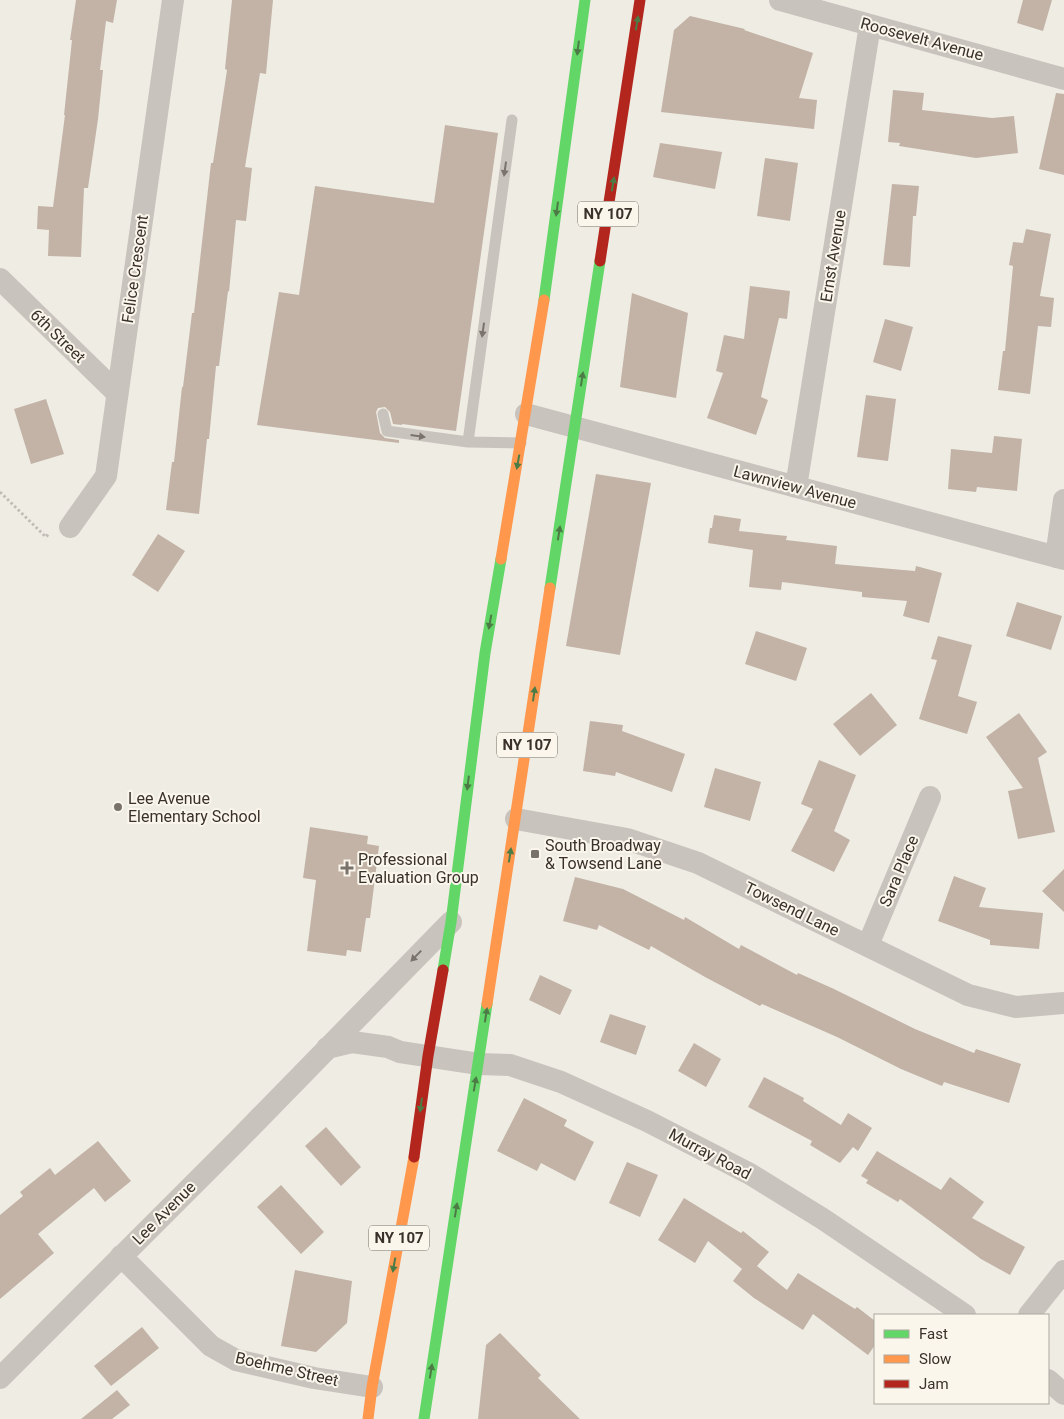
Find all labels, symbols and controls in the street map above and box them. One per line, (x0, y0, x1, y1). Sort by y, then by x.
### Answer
street label: Roosevelt Avenue (859, 13, 985, 65)
one-way arrow (633, 15, 641, 31)
one-way arrow (574, 41, 582, 57)
one-way arrow (501, 161, 509, 177)
one-way arrow (609, 176, 617, 192)
one-way arrow (553, 202, 561, 218)
road number: NY 107 (578, 202, 638, 226)
street label: Ernst Avenue (816, 209, 850, 303)
street label: Felice Crescent (118, 214, 152, 324)
street label: 6th Street (27, 305, 89, 367)
one-way arrow (479, 322, 487, 338)
one-way arrow (579, 371, 587, 387)
one-way arrow (410, 432, 426, 440)
one-way arrow (513, 454, 521, 470)
street label: Lawnview Avenue (731, 461, 859, 513)
one-way arrow (555, 525, 563, 541)
one-way arrow (486, 614, 494, 630)
one-way arrow (530, 686, 538, 702)
road number: NY 107 (497, 732, 557, 758)
one-way arrow (464, 775, 472, 791)
place label: Lee Avenue Elementary School (128, 789, 261, 826)
marker: Lee Avenue Elementary School (112, 801, 124, 813)
street label: Sara Place (875, 833, 923, 909)
place label: South Broadway & Towsend Lane (545, 836, 662, 873)
one-way arrow (507, 846, 515, 862)
marker: South Broadway & Towsend Lane (529, 848, 541, 860)
place label: Professional Evaluation Group (358, 850, 479, 887)
marker: Professional Evaluation Group (340, 861, 354, 875)
street label: Towsend Lane (741, 878, 843, 940)
one-way arrow (411, 950, 423, 962)
one-way arrow (482, 1007, 490, 1023)
one-way arrow (472, 1076, 480, 1092)
one-way arrow (417, 1097, 425, 1113)
street label: Murray Road (666, 1124, 754, 1184)
street label: Lee Avenue (128, 1177, 200, 1249)
one-way arrow (452, 1202, 460, 1218)
road number: NY 107 (369, 1226, 429, 1250)
one-way arrow (390, 1257, 398, 1273)
legend (874, 1314, 1049, 1404)
text: Fast (919, 1325, 948, 1343)
street label: Boehme Street (234, 1348, 340, 1390)
text: Slow (919, 1350, 951, 1368)
one-way arrow (428, 1362, 436, 1378)
text: Jam (919, 1375, 949, 1393)

